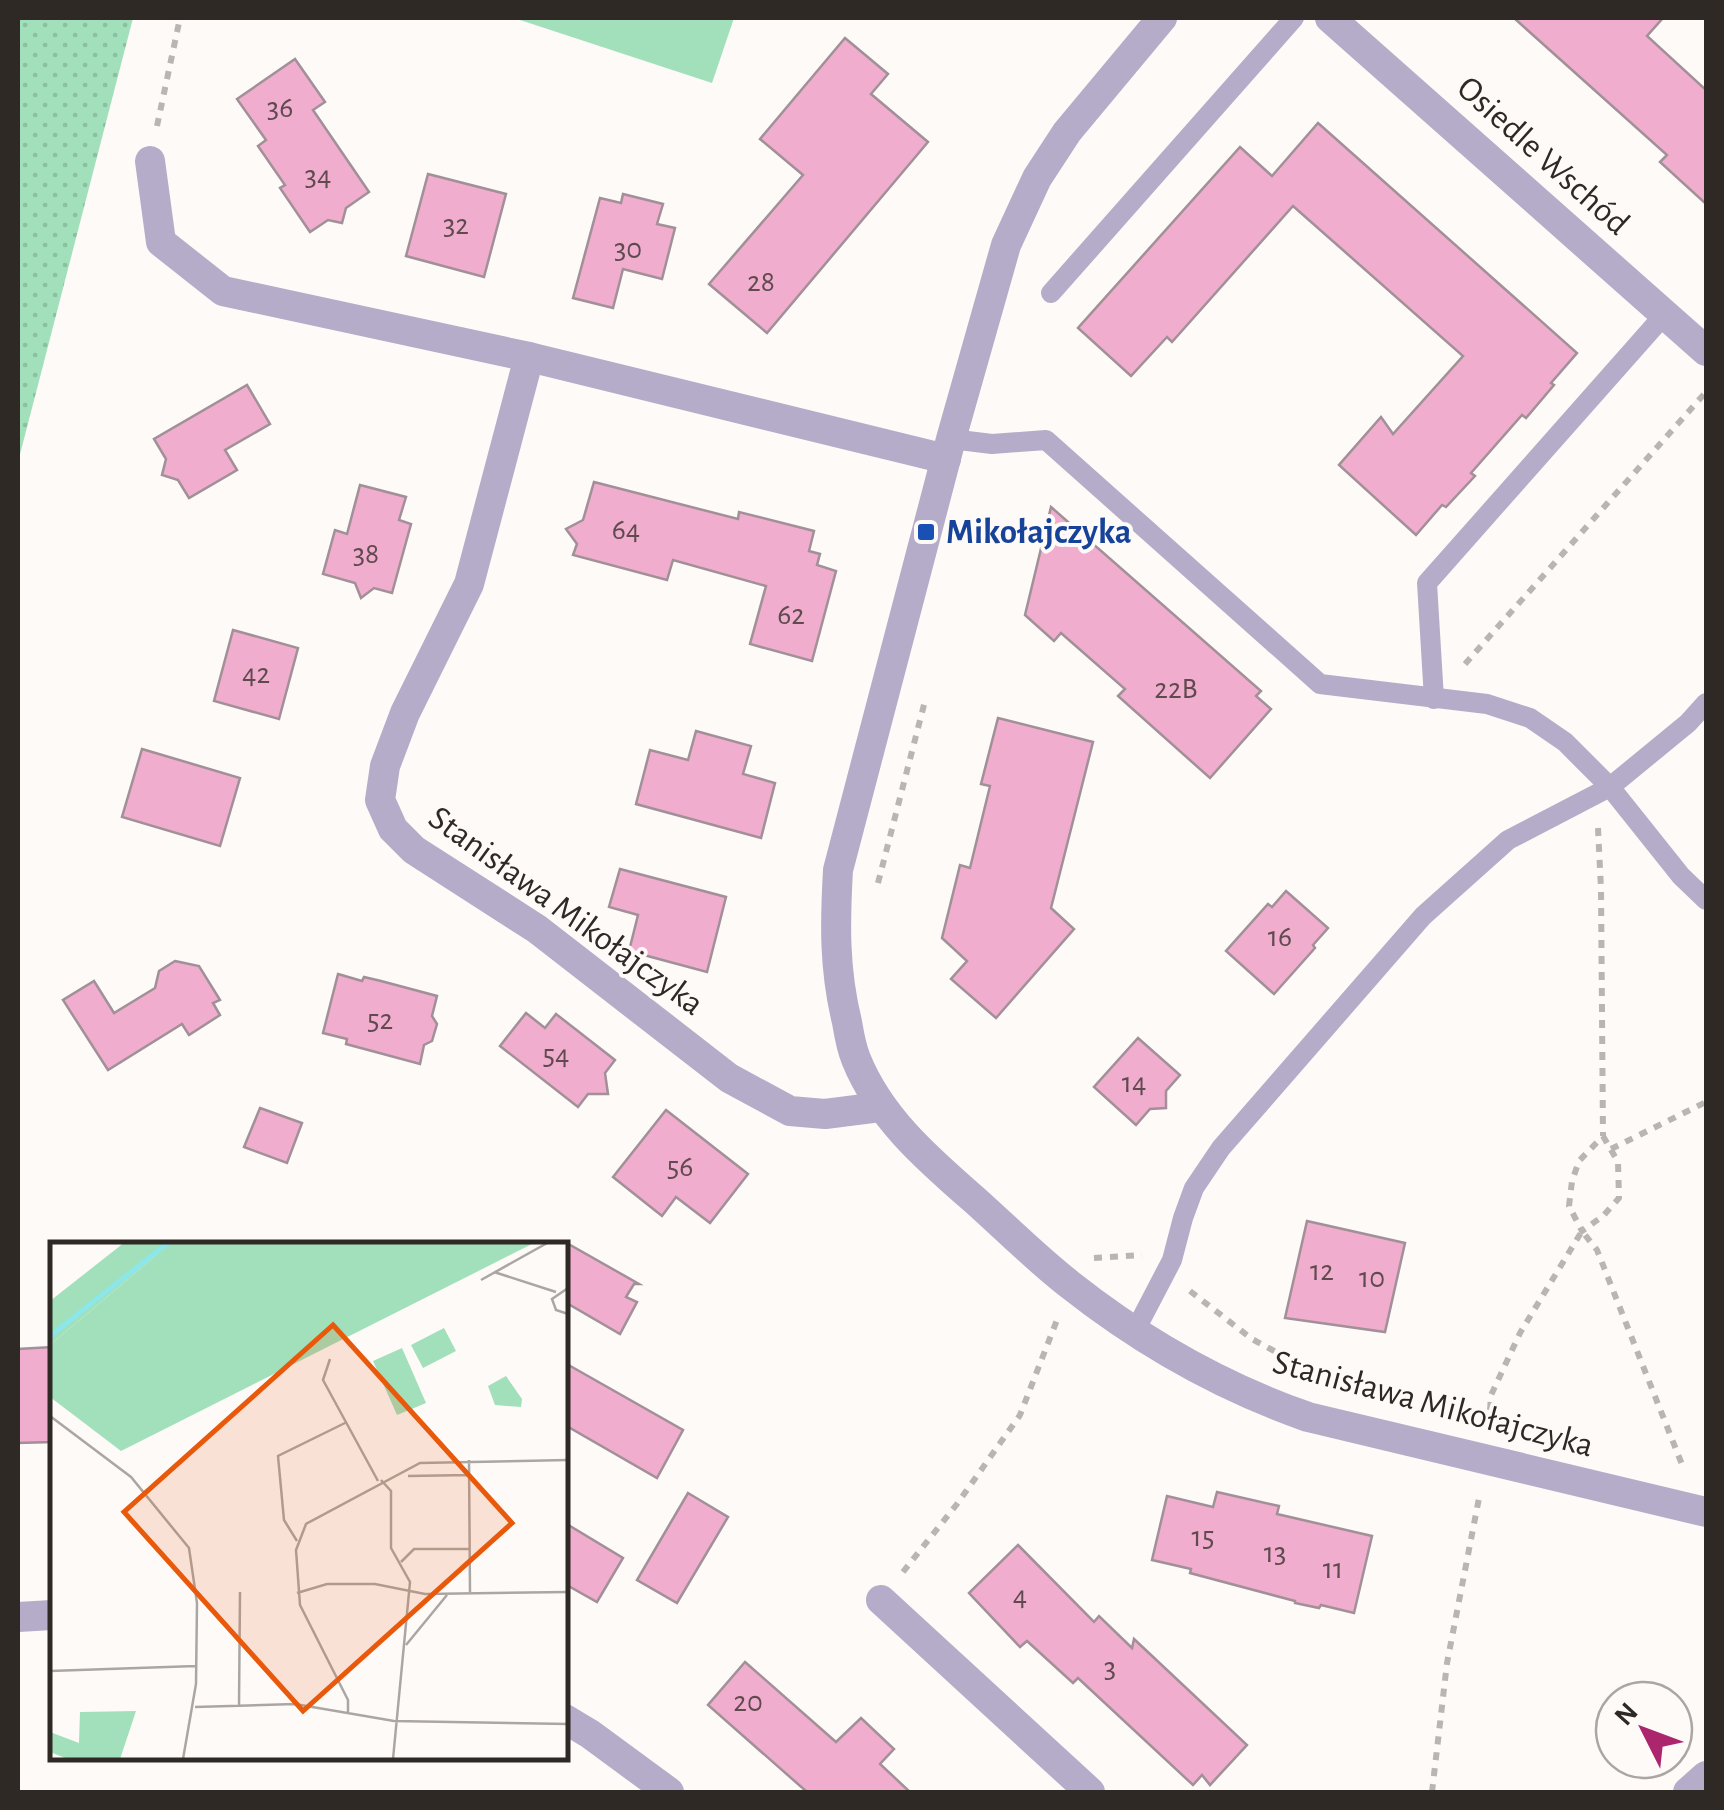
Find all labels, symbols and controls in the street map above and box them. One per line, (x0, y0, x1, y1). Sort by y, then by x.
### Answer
street label: Osiedle Wschód (1450, 70, 1636, 242)
house number: 36 (267, 93, 293, 123)
house number: 34 (305, 161, 331, 191)
house number: 32 (443, 210, 469, 240)
house number: 30 (614, 234, 642, 264)
house number: 28 (747, 267, 775, 297)
house number: 64 (612, 515, 640, 545)
place label: Mikołajczyka (946, 515, 1132, 550)
marker: Mikołajczyka (915, 521, 937, 543)
house number: 38 (353, 539, 379, 569)
house number: 62 (777, 600, 805, 630)
house number: 42 (242, 659, 270, 689)
house number: 22B (1154, 674, 1198, 704)
street label: Stanisława Mikołajczyka (422, 800, 710, 1022)
house number: 16 (1268, 922, 1292, 952)
house number: 52 (367, 1005, 393, 1035)
house number: 54 (543, 1040, 569, 1070)
house number: 14 (1122, 1068, 1146, 1098)
house number: 56 (667, 1152, 693, 1182)
inset map (50, 1242, 568, 1760)
house number: 12 (1310, 1256, 1334, 1286)
house number: 10 (1359, 1263, 1385, 1293)
street label: Stanisława Mikołajczyka (1269, 1344, 1597, 1464)
house number: 15 (1192, 1522, 1214, 1552)
house number: 13 (1264, 1538, 1286, 1568)
house number: 11 (1323, 1554, 1343, 1584)
house number: 4 (1013, 1581, 1027, 1611)
house number: 3 (1104, 1653, 1116, 1683)
north arrow (1594, 1680, 1694, 1780)
house number: 20 (733, 1687, 763, 1717)
text: N (1610, 1698, 1644, 1731)

